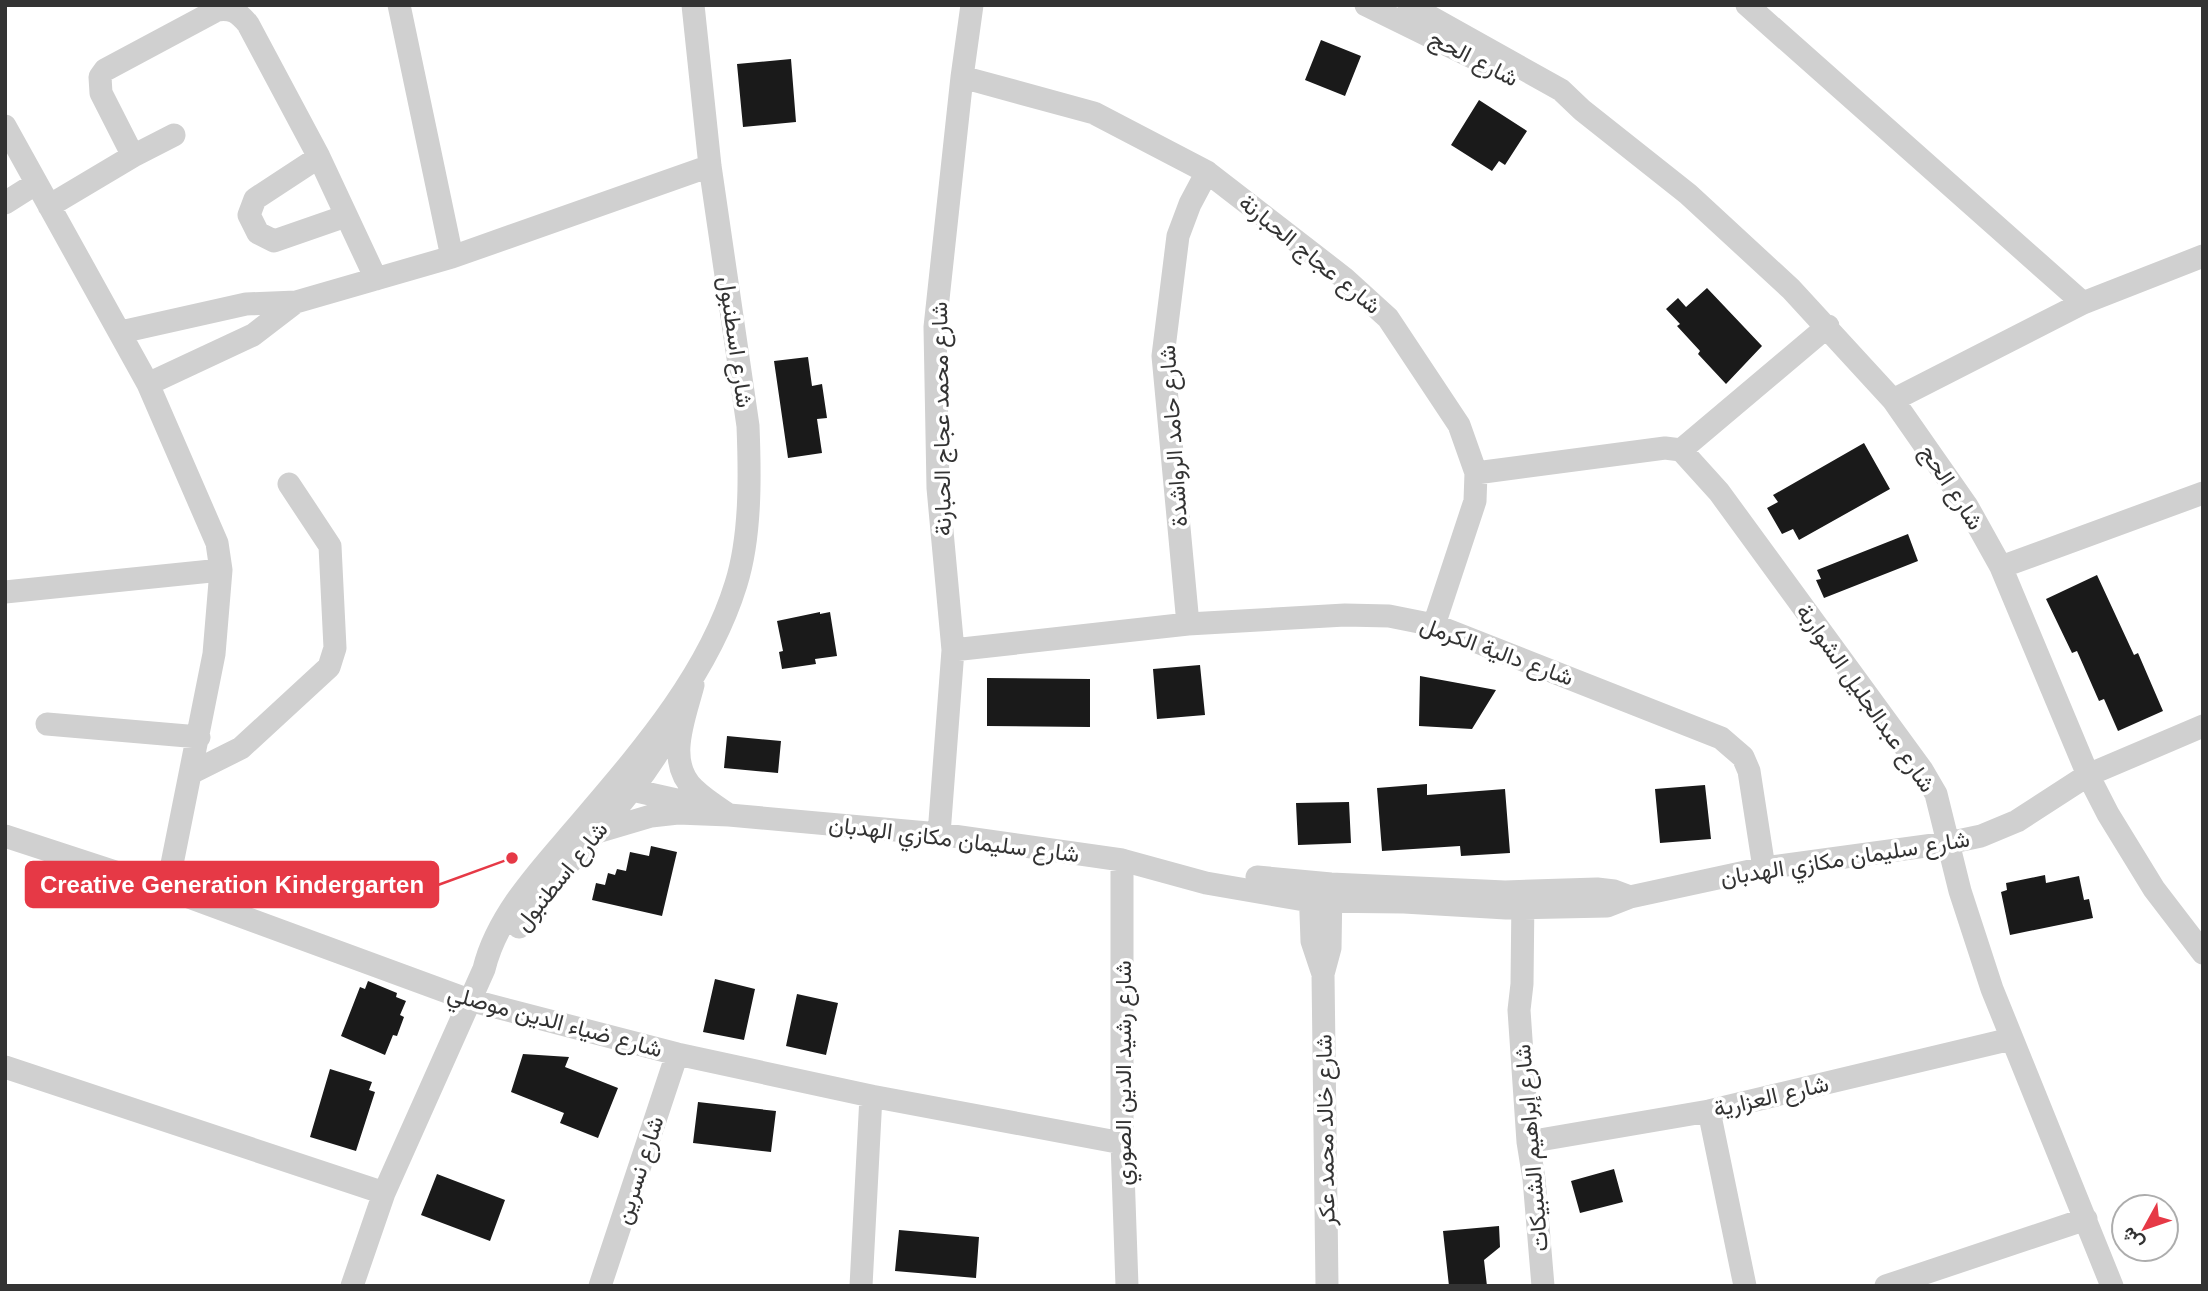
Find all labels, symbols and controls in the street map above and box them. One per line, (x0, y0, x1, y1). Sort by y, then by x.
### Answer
street label: شارع الحج (1424, 25, 1523, 94)
street label: شارع عجاج الحبارنة (1232, 189, 1386, 321)
street label: شارع اسطنبول (711, 275, 758, 410)
street label: شارع محمد عجاج الحبارنة (926, 302, 959, 536)
street label: شارع حامد الرواشدة (1154, 344, 1195, 528)
street label: شارع الحج (1912, 440, 1989, 536)
street label: شارع عبدالجليل الشواربة (1789, 599, 1941, 799)
street label: شارع دالية الكرمل (1416, 611, 1577, 694)
street label: شارع سليمان مكازي الهدبان (827, 811, 1081, 873)
street label: شارع اسطنبول (509, 816, 615, 937)
street label: شارع سليمان مكازي الهدبان (1718, 825, 1972, 896)
callout: Creative Generation Kindergarten (26, 862, 438, 907)
text: Creative Generation Kindergarten (40, 871, 424, 898)
street label: شارع رشيد الدين الصوري (1110, 960, 1142, 1186)
street label: شارع ضياء الدين موصلي (443, 980, 665, 1068)
street label: شارع خالد محمد عكر (1310, 1034, 1343, 1227)
street label: شارع إبراهيم الشبيكات (1509, 1043, 1556, 1253)
street label: شارع العزارية (1711, 1070, 1832, 1125)
street label: شارع نسرين (609, 1113, 672, 1228)
north arrow (2110, 1193, 2180, 1263)
text: ش (2117, 1222, 2149, 1254)

